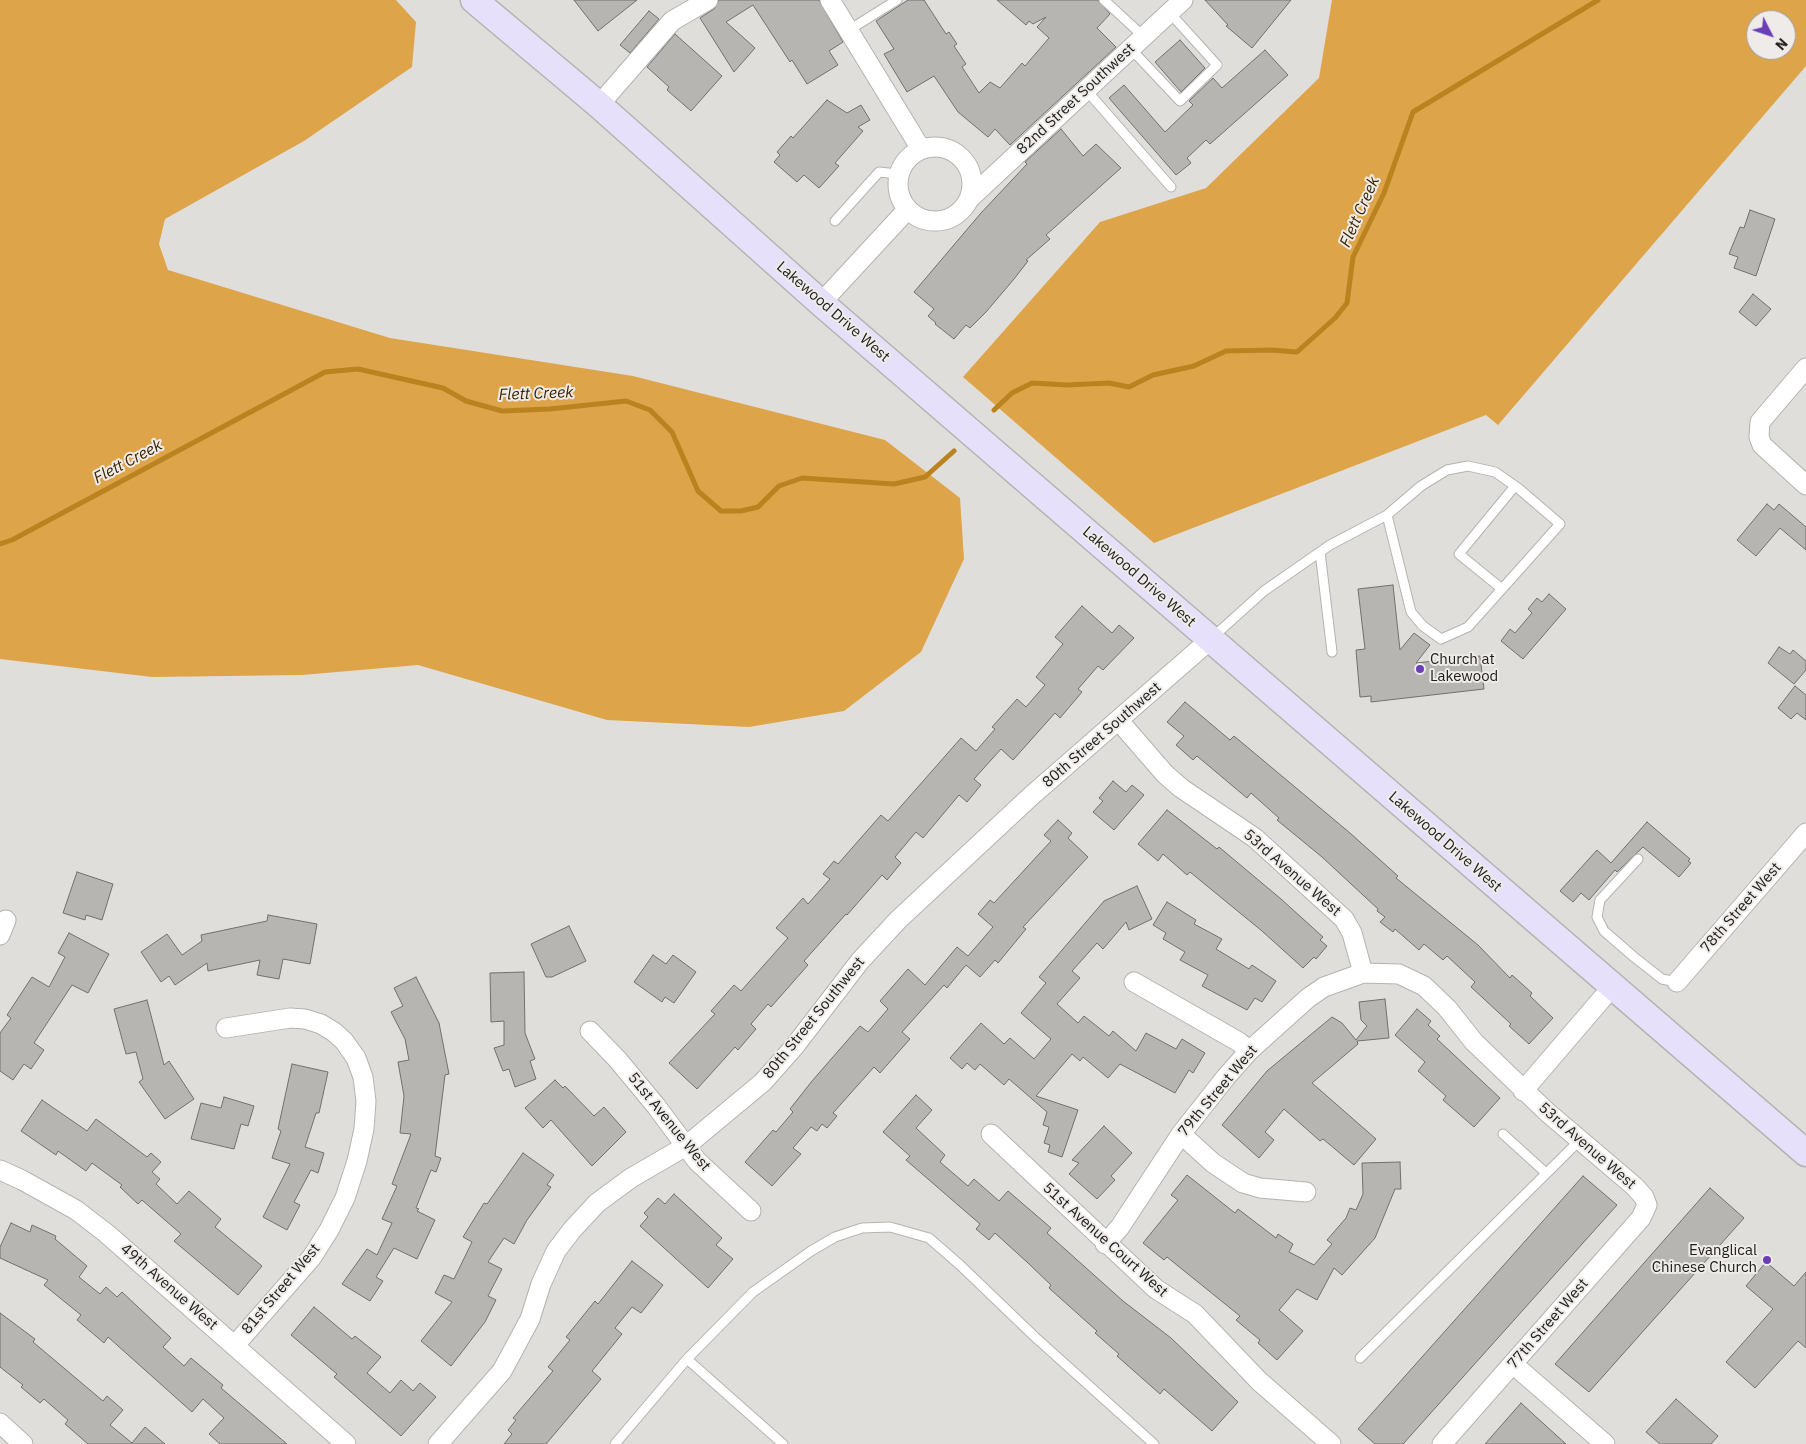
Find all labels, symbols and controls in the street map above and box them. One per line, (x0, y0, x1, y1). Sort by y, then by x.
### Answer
north arrow (1746, 10, 1796, 60)
text: N (1771, 34, 1792, 54)
street label: 82nd Street Southwest (1013, 40, 1139, 158)
water label: Flett Creek (1336, 174, 1384, 250)
street label: Lakewood Drive West (773, 258, 893, 366)
water label: Flett Creek (498, 383, 574, 405)
water label: Flett Creek (90, 436, 166, 488)
street label: Lakewood Drive West (1079, 523, 1199, 631)
place label: Church at Lakewood (1430, 651, 1498, 686)
marker: Church at Lakewood (1414, 663, 1426, 675)
street label: 80th Street Southwest (1039, 679, 1165, 791)
street label: Lakewood Drive West (1385, 788, 1505, 896)
street label: 53rd Avenue West (1240, 826, 1344, 920)
street label: 78th Street West (1697, 859, 1785, 957)
street label: 80th Street Southwest (759, 953, 869, 1083)
street label: 79th Street West (1175, 1042, 1261, 1140)
street label: 51st Avenue West (624, 1069, 714, 1175)
street label: 53rd Avenue West (1535, 1099, 1639, 1193)
street label: 51st Avenue Court West (1039, 1179, 1171, 1301)
street label: 49th Avenue West (117, 1240, 221, 1334)
street label: 81st Street West (238, 1240, 324, 1338)
place label: Evanglical Chinese Church (1652, 1242, 1757, 1277)
marker: Evanglical Chinese Church (1761, 1254, 1773, 1266)
street label: 77th Street West (1504, 1275, 1592, 1373)

